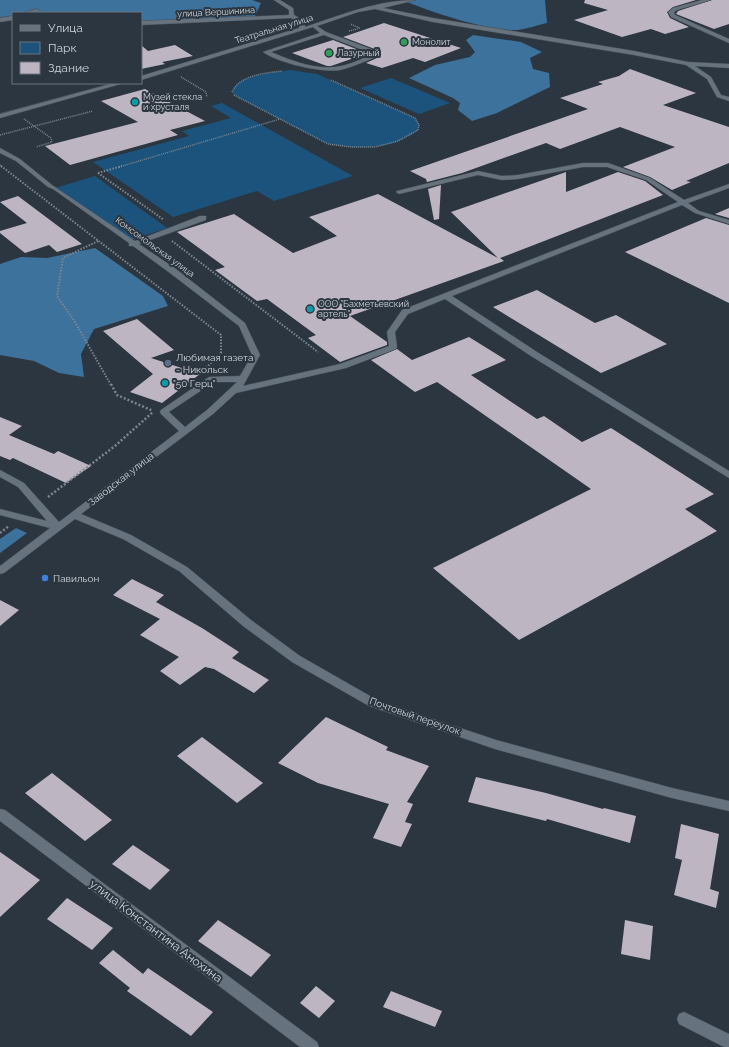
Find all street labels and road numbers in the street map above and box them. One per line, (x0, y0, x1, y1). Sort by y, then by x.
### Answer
street label: улица Вершинина (177, 5, 255, 19)
street label: Театральная улица (234, 12, 314, 46)
street label: Комсомольская улица (114, 215, 197, 279)
street label: Заводская улица (86, 450, 156, 508)
street label: Почтовый переулок (368, 695, 462, 737)
street label: улица Константина Анохина (87, 877, 225, 985)

